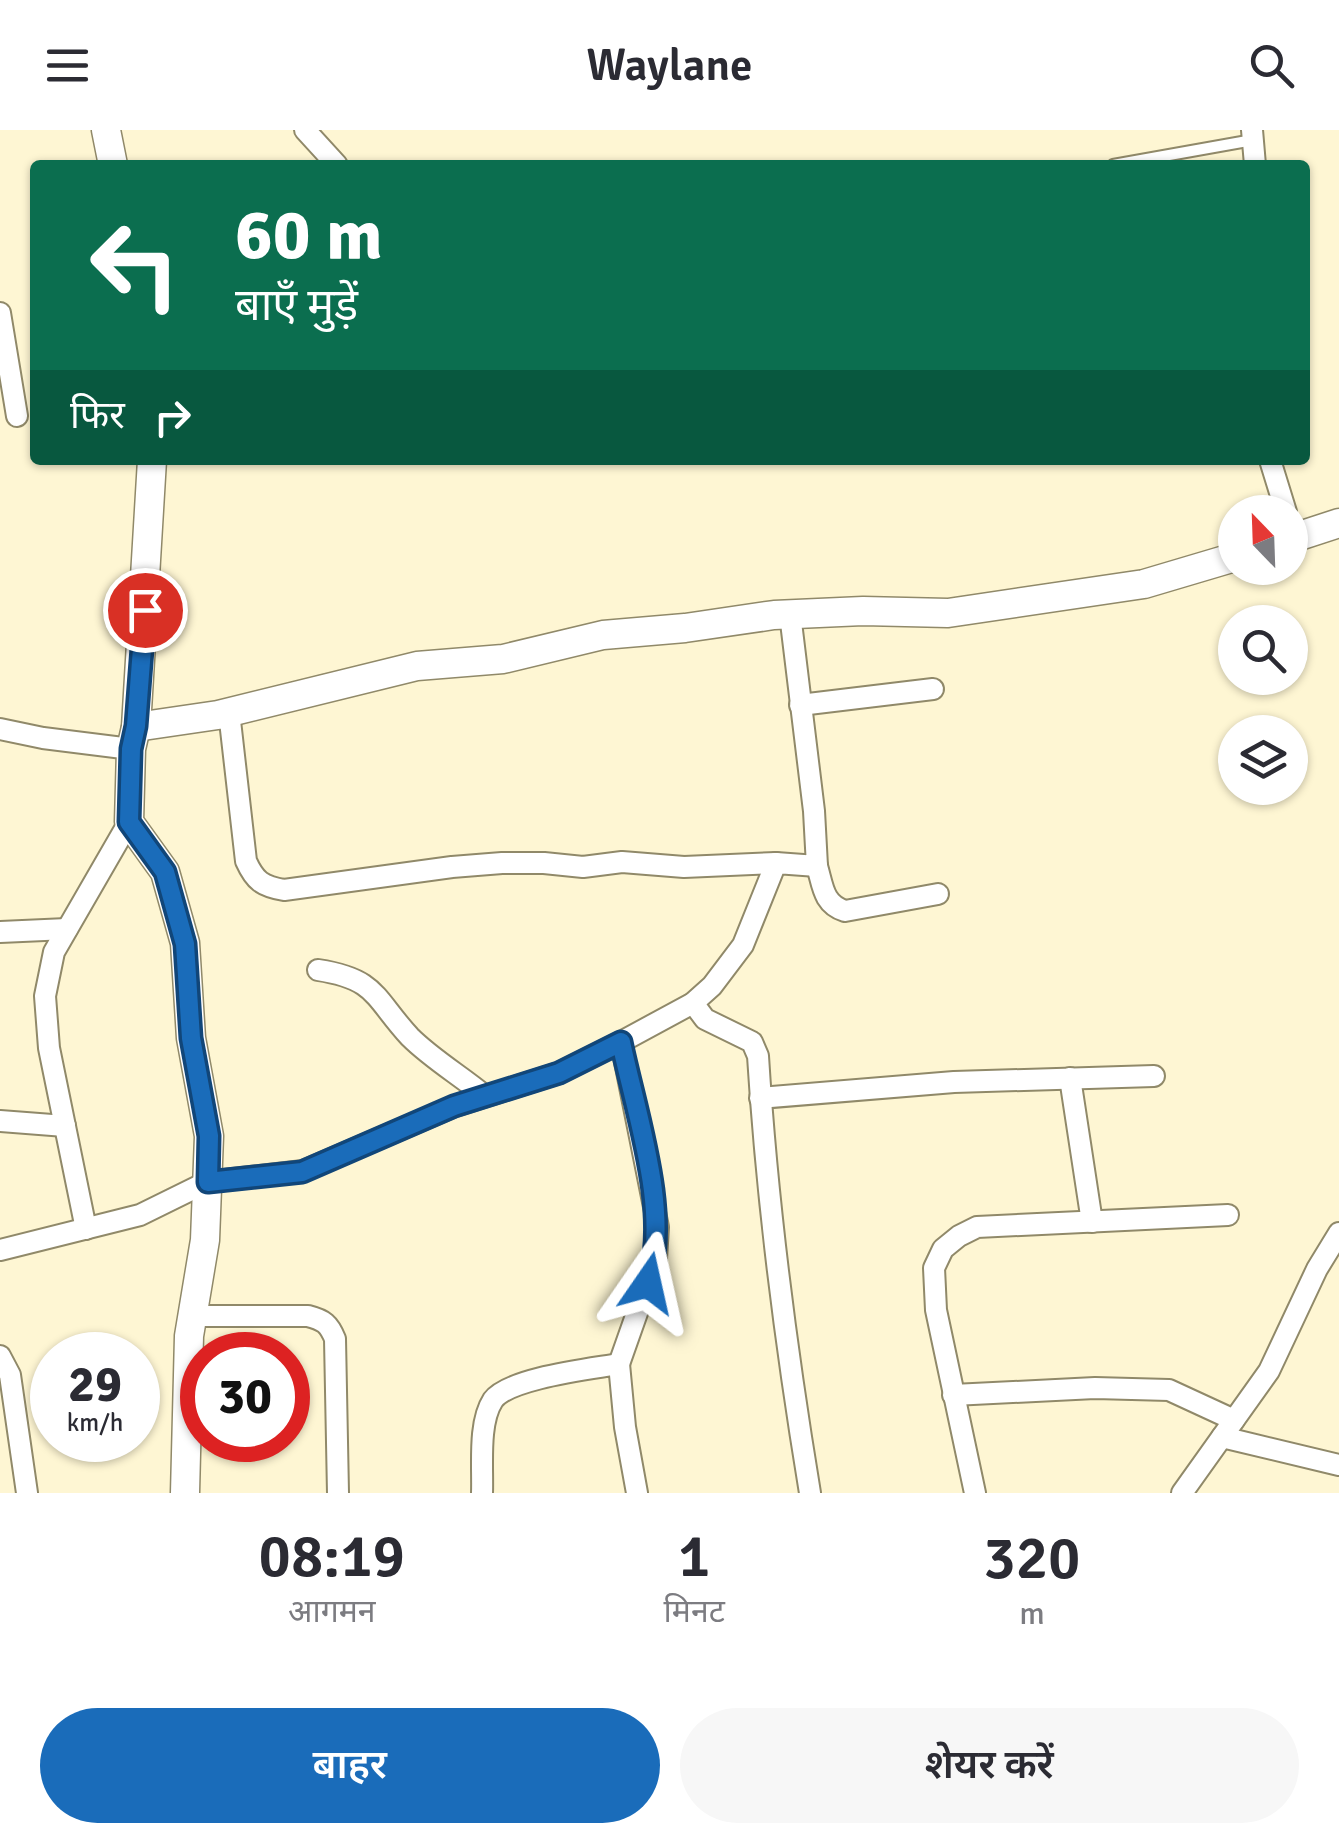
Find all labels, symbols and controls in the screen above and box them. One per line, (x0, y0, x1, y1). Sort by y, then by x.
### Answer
icon: menu (40, 38, 95, 93)
text: Waylane (587, 38, 752, 93)
icon: search (1244, 38, 1299, 93)
text: 60 m (235, 192, 383, 278)
icon: left (70, 200, 200, 330)
text: बाएँ मुड़ें (235, 278, 358, 333)
icon: right (145, 390, 200, 445)
text: फिर (70, 392, 125, 439)
north arrow (1218, 495, 1308, 585)
map controls (1218, 495, 1308, 805)
pin (103, 568, 188, 653)
icon: arrive (118, 583, 173, 638)
button: search (1218, 605, 1308, 695)
button: layers (1218, 715, 1308, 805)
position arrow (596, 1231, 700, 1335)
speed limit sign: 30 (180, 1332, 310, 1462)
text: 29 (68, 1354, 122, 1416)
text: km/h (67, 1407, 123, 1438)
text: 08:19 (258, 1520, 405, 1594)
text: 1 (678, 1520, 710, 1594)
text: 320 (983, 1522, 1081, 1596)
text: आगमन (288, 1592, 376, 1631)
text: मिनट (664, 1592, 725, 1631)
text: m (1019, 1594, 1045, 1633)
button: बाहर (40, 1708, 660, 1823)
button: शेयर करें (680, 1708, 1299, 1823)

